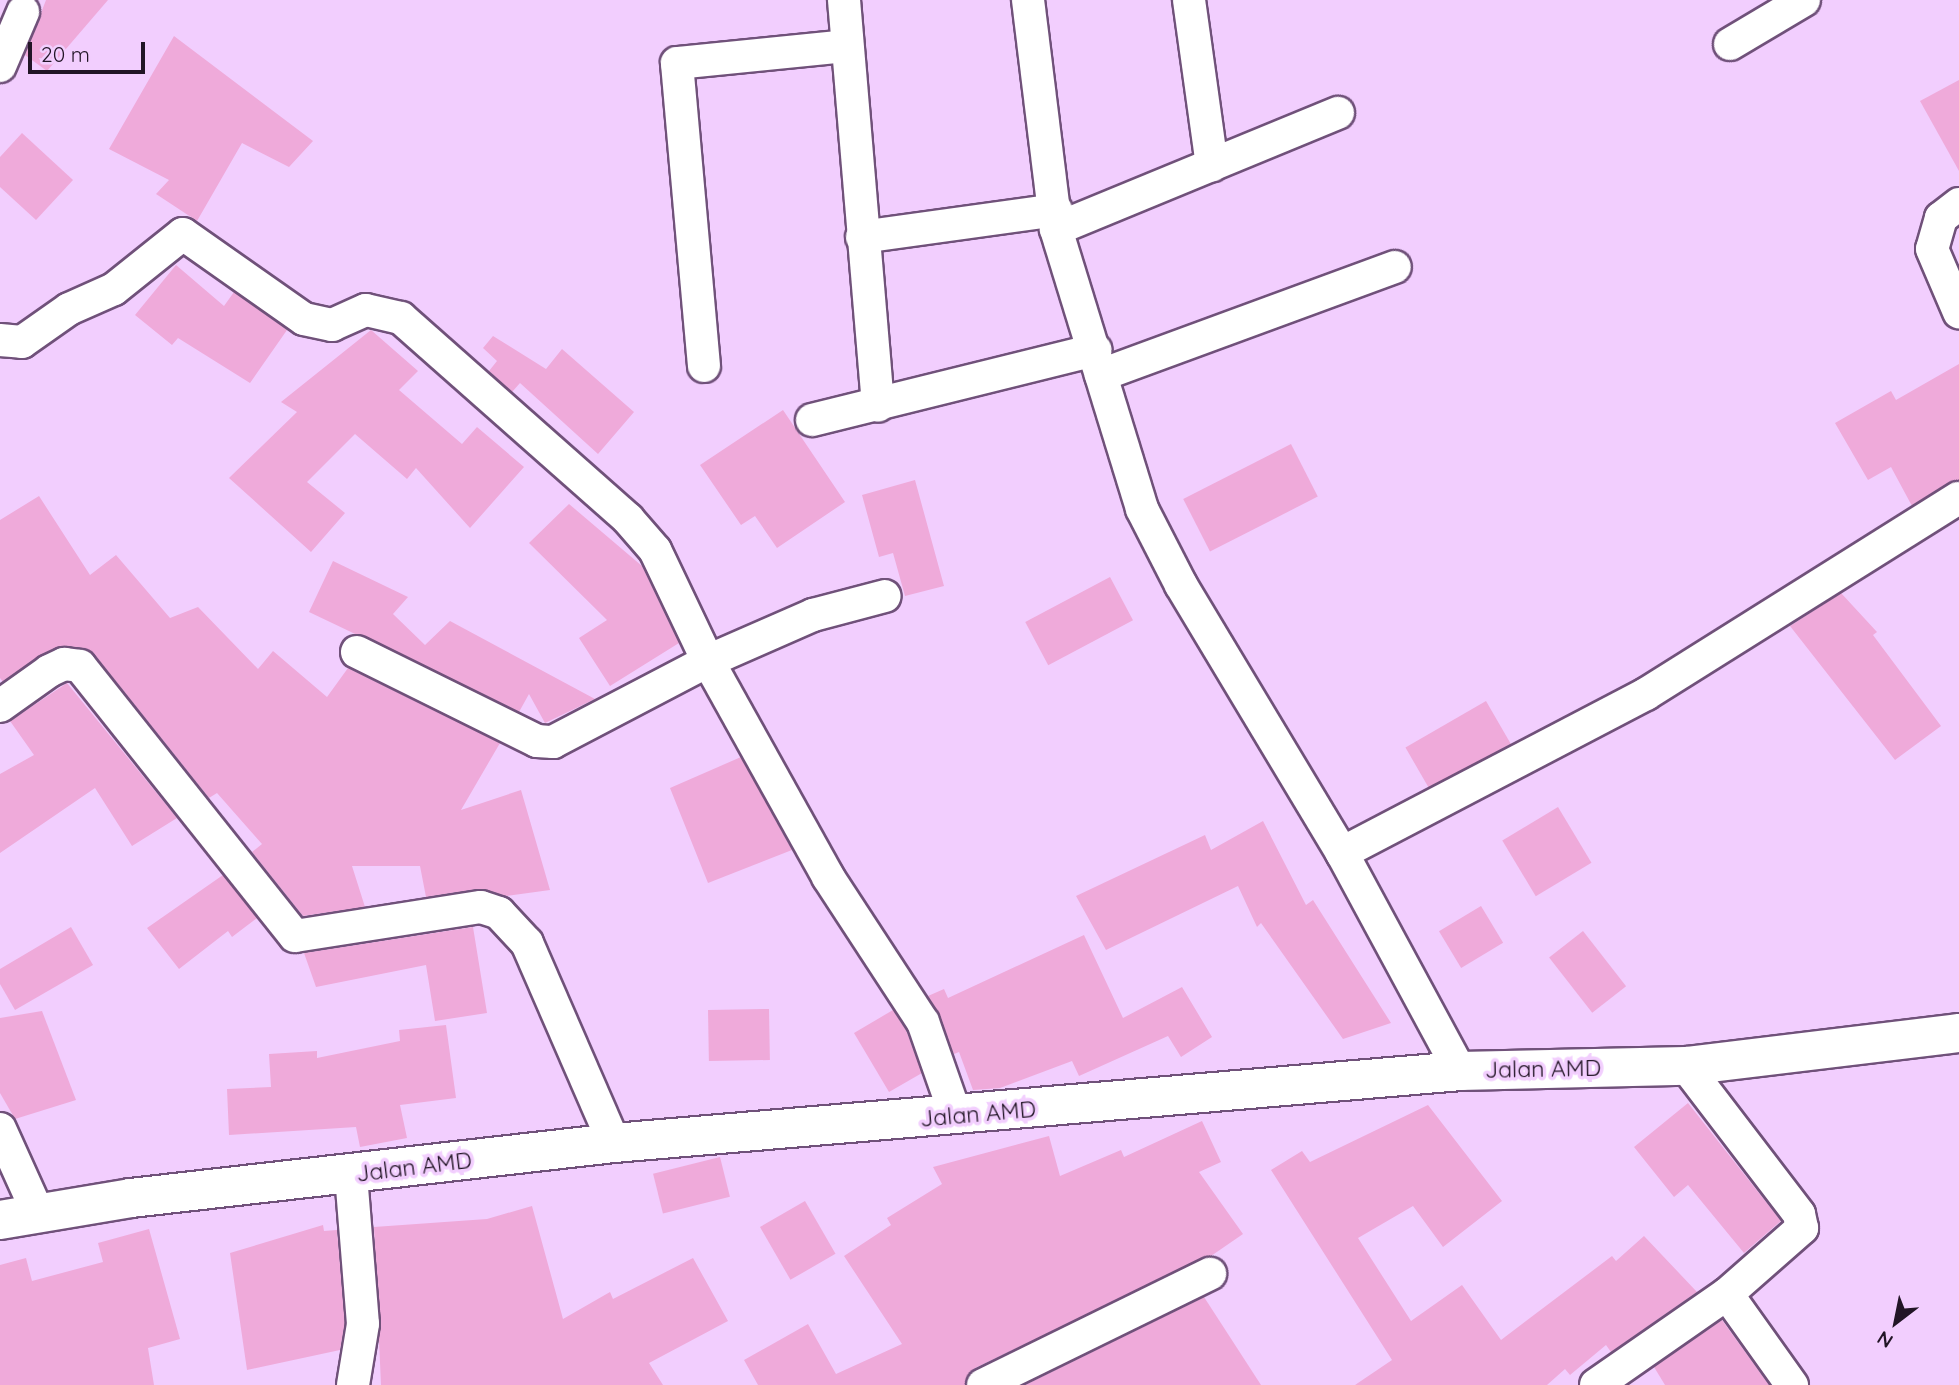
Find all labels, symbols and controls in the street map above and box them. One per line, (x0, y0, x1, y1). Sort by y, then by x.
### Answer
scale bar (32, 28, 149, 72)
text: 20 m (41, 41, 90, 67)
street label: Jalan AMD (1485, 1054, 1601, 1084)
street label: Jalan AMD (919, 1095, 1037, 1133)
street label: Jalan AMD (355, 1146, 473, 1188)
north arrow (1861, 1287, 1931, 1357)
text: N (1873, 1326, 1897, 1354)

